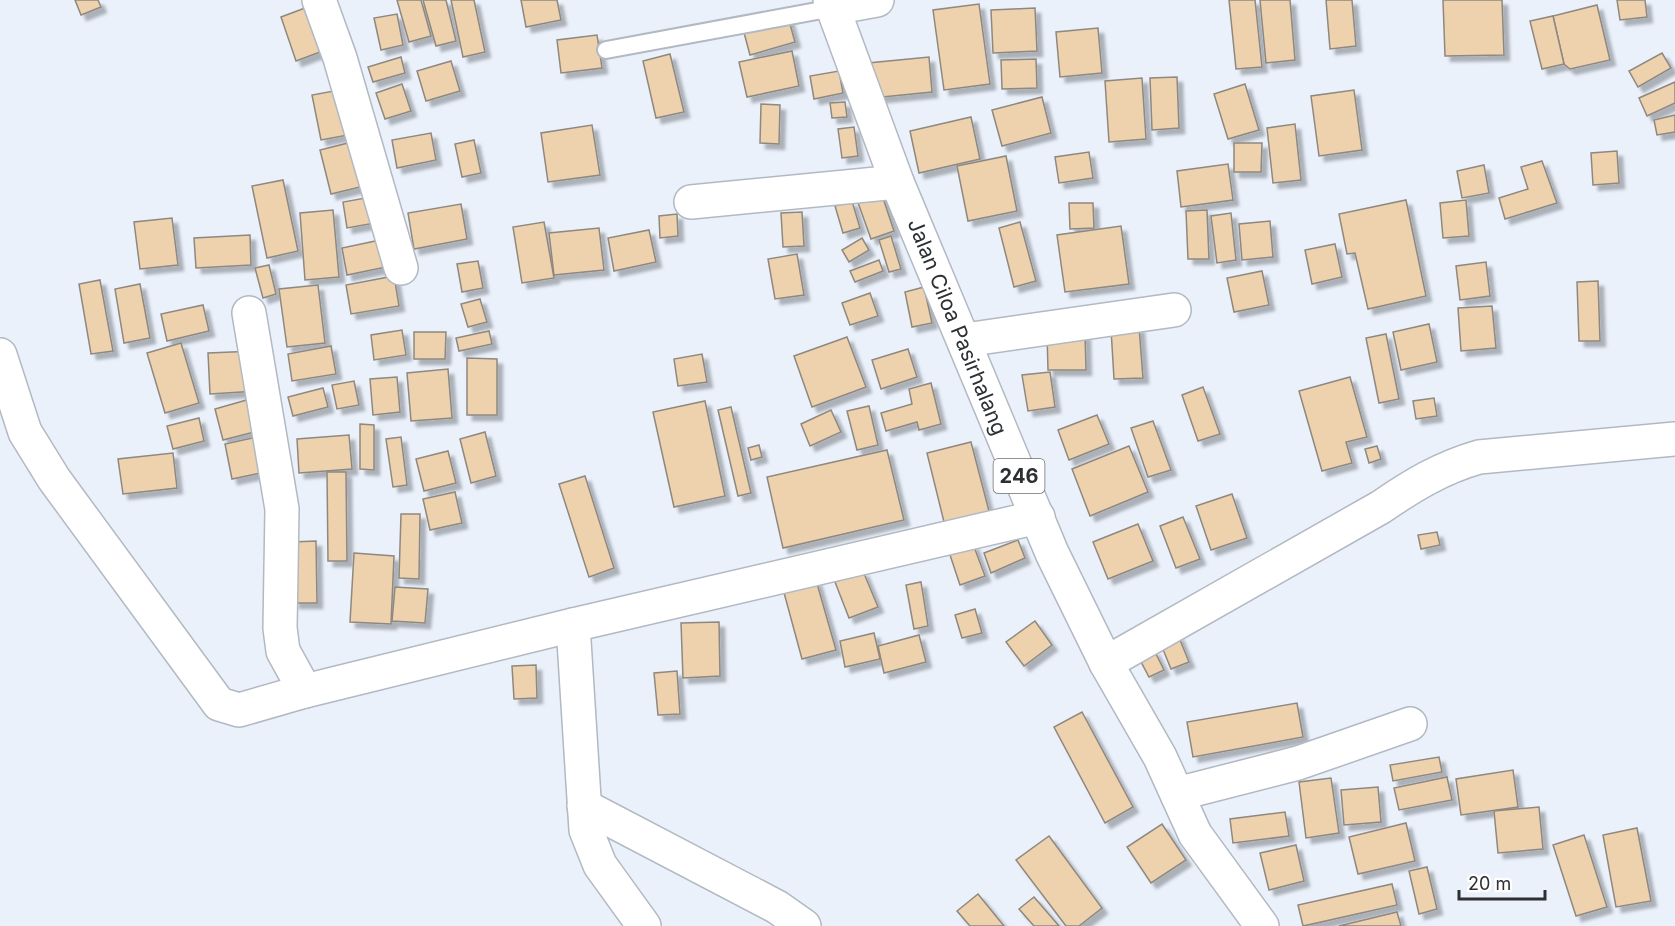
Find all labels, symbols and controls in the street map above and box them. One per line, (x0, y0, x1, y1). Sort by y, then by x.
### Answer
street label: Jalan Ciloa Pasirhalang (903, 215, 1012, 439)
road number: 246 (994, 459, 1044, 493)
scale bar (1459, 863, 1544, 901)
text: 20 m (1468, 873, 1511, 894)

